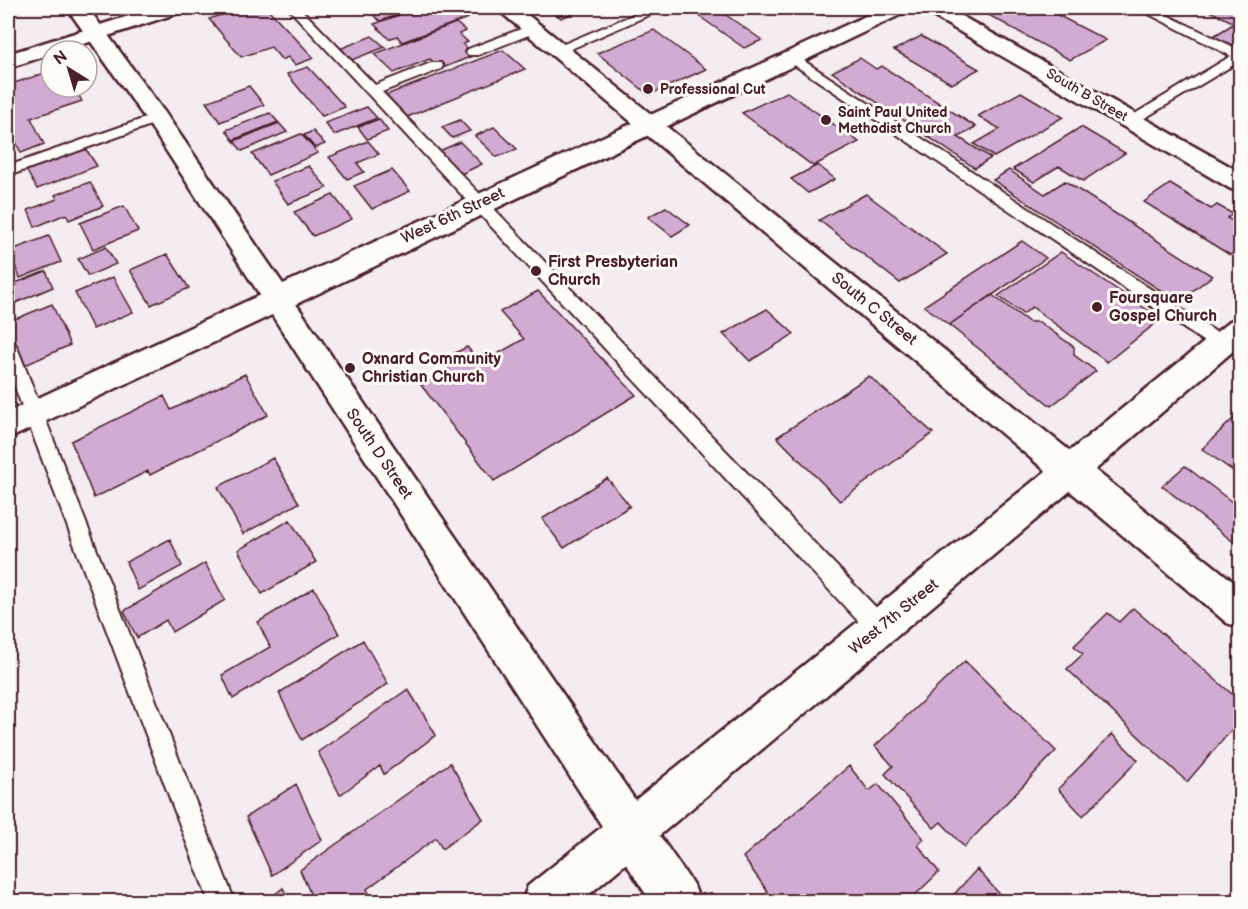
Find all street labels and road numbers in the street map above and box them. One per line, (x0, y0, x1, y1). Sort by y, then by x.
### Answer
street label: South B Street (1043, 65, 1131, 126)
street label: West 6th Street (398, 184, 508, 248)
street label: South C Street (827, 269, 921, 349)
street label: South D Street (342, 405, 416, 503)
street label: West 7th Street (845, 575, 943, 659)

